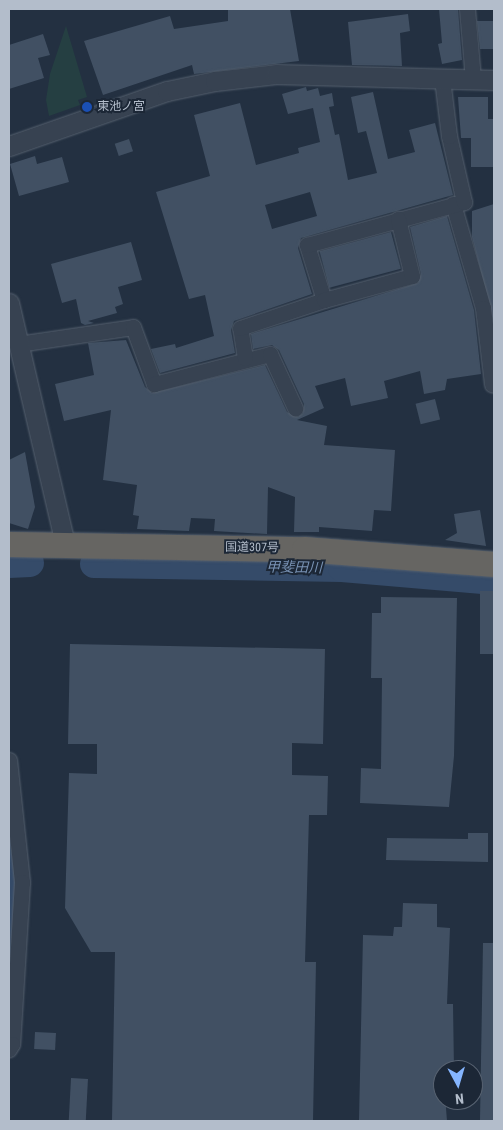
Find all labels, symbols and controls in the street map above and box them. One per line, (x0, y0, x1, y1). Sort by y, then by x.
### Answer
place label: 東池ノ宮 (97, 100, 145, 114)
marker: 東池ノ宮 (81, 101, 93, 113)
street label: 国道307号 (225, 540, 279, 556)
water label: 甲斐田川 (266, 558, 322, 576)
north arrow (433, 1060, 483, 1110)
text: N (454, 1091, 465, 1107)

